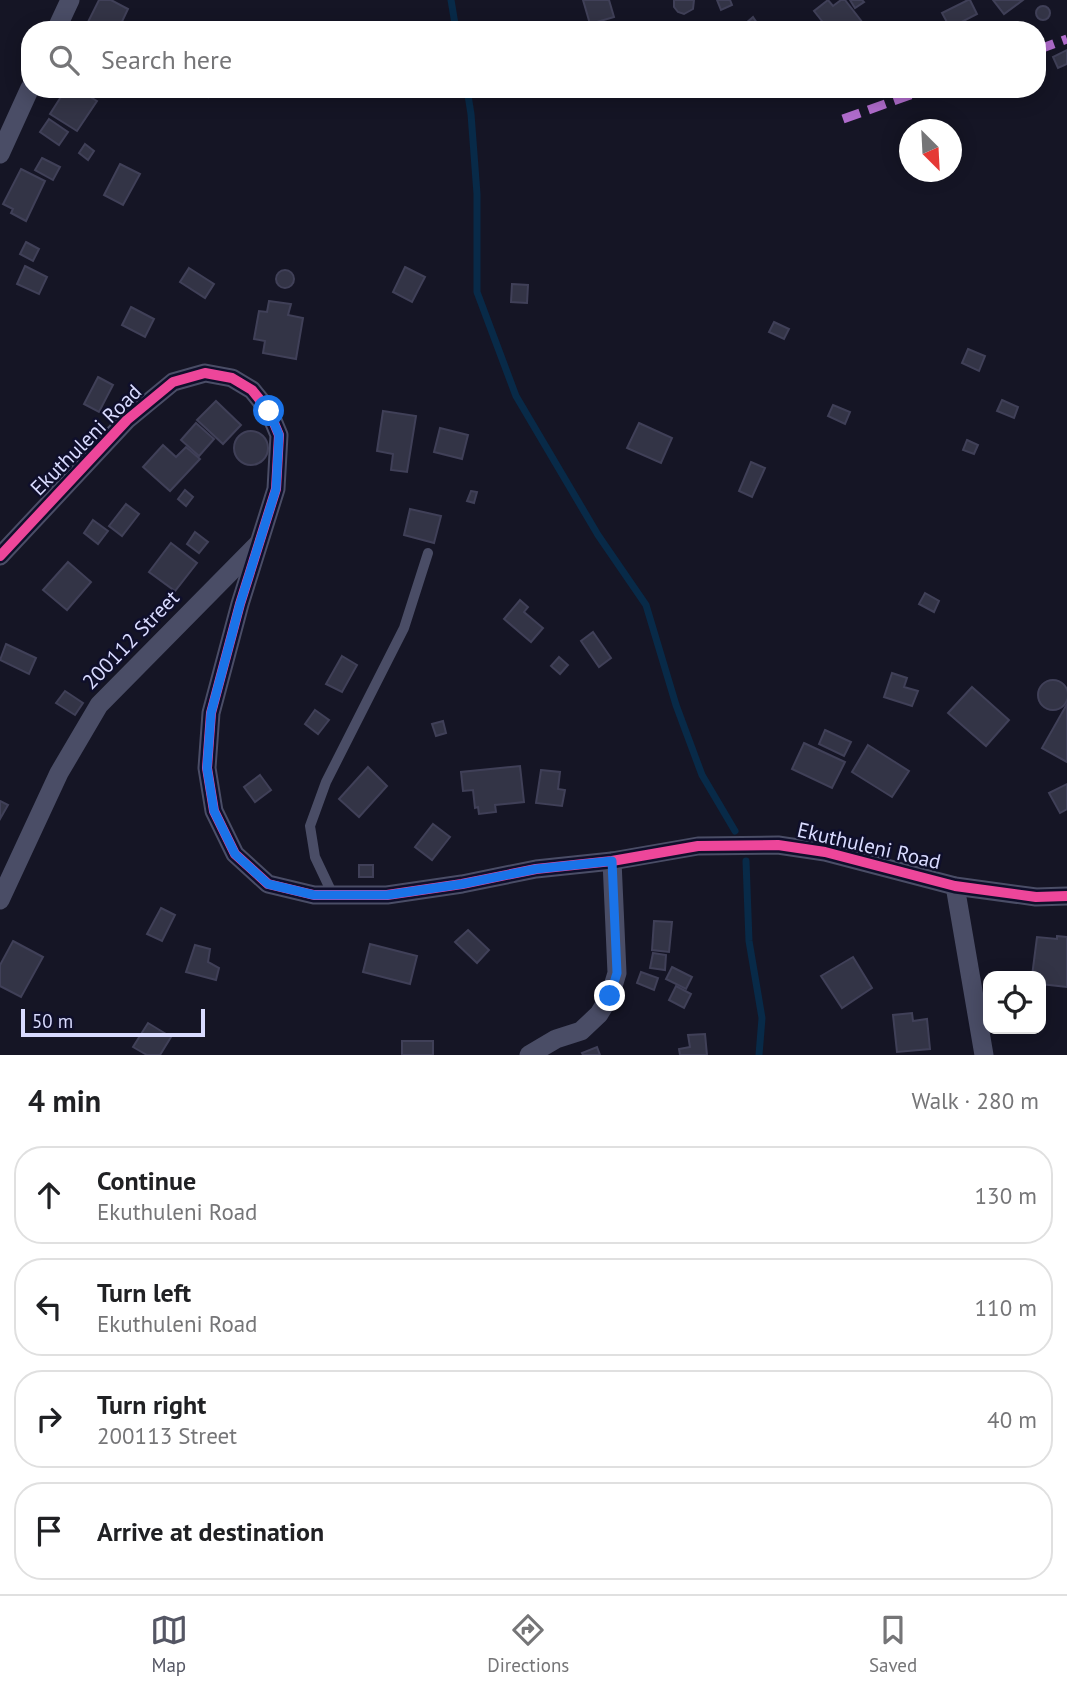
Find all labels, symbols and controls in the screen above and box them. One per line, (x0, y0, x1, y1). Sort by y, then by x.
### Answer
search box (21, 21, 1046, 98)
icon: search (45, 41, 83, 79)
text: Search here (101, 43, 232, 76)
north arrow (899, 119, 962, 182)
street label: Ekuthuleni Road (24, 378, 147, 501)
route start (253, 395, 284, 426)
street label: 200112 Street (76, 584, 185, 695)
street label: Ekuthuleni Road (795, 816, 944, 875)
map controls (983, 971, 1046, 1034)
button: locate (983, 971, 1046, 1034)
route end (594, 980, 625, 1011)
scale bar (21, 1006, 205, 1038)
text: 50 m (32, 1009, 73, 1033)
text: 4 min (28, 1081, 101, 1120)
text: Walk · 280 m (912, 1086, 1039, 1115)
text: Continue (97, 1164, 196, 1197)
icon: ahead (30, 1176, 68, 1214)
text: 130 m (975, 1181, 1037, 1210)
text: Ekuthuleni Road (97, 1197, 258, 1226)
text: Turn left (97, 1276, 191, 1309)
icon: left (30, 1288, 68, 1326)
text: 110 m (975, 1293, 1037, 1322)
text: Ekuthuleni Road (97, 1309, 258, 1338)
text: Turn right (97, 1388, 206, 1421)
icon: right (30, 1400, 68, 1438)
text: 40 m (987, 1405, 1037, 1434)
text: 200113 Street (97, 1421, 237, 1450)
icon: arrive (30, 1512, 68, 1550)
text: Arrive at destination (97, 1515, 324, 1548)
tab: Map (150, 1611, 188, 1677)
tab: Directions (487, 1611, 569, 1677)
tab: Saved (869, 1611, 917, 1677)

